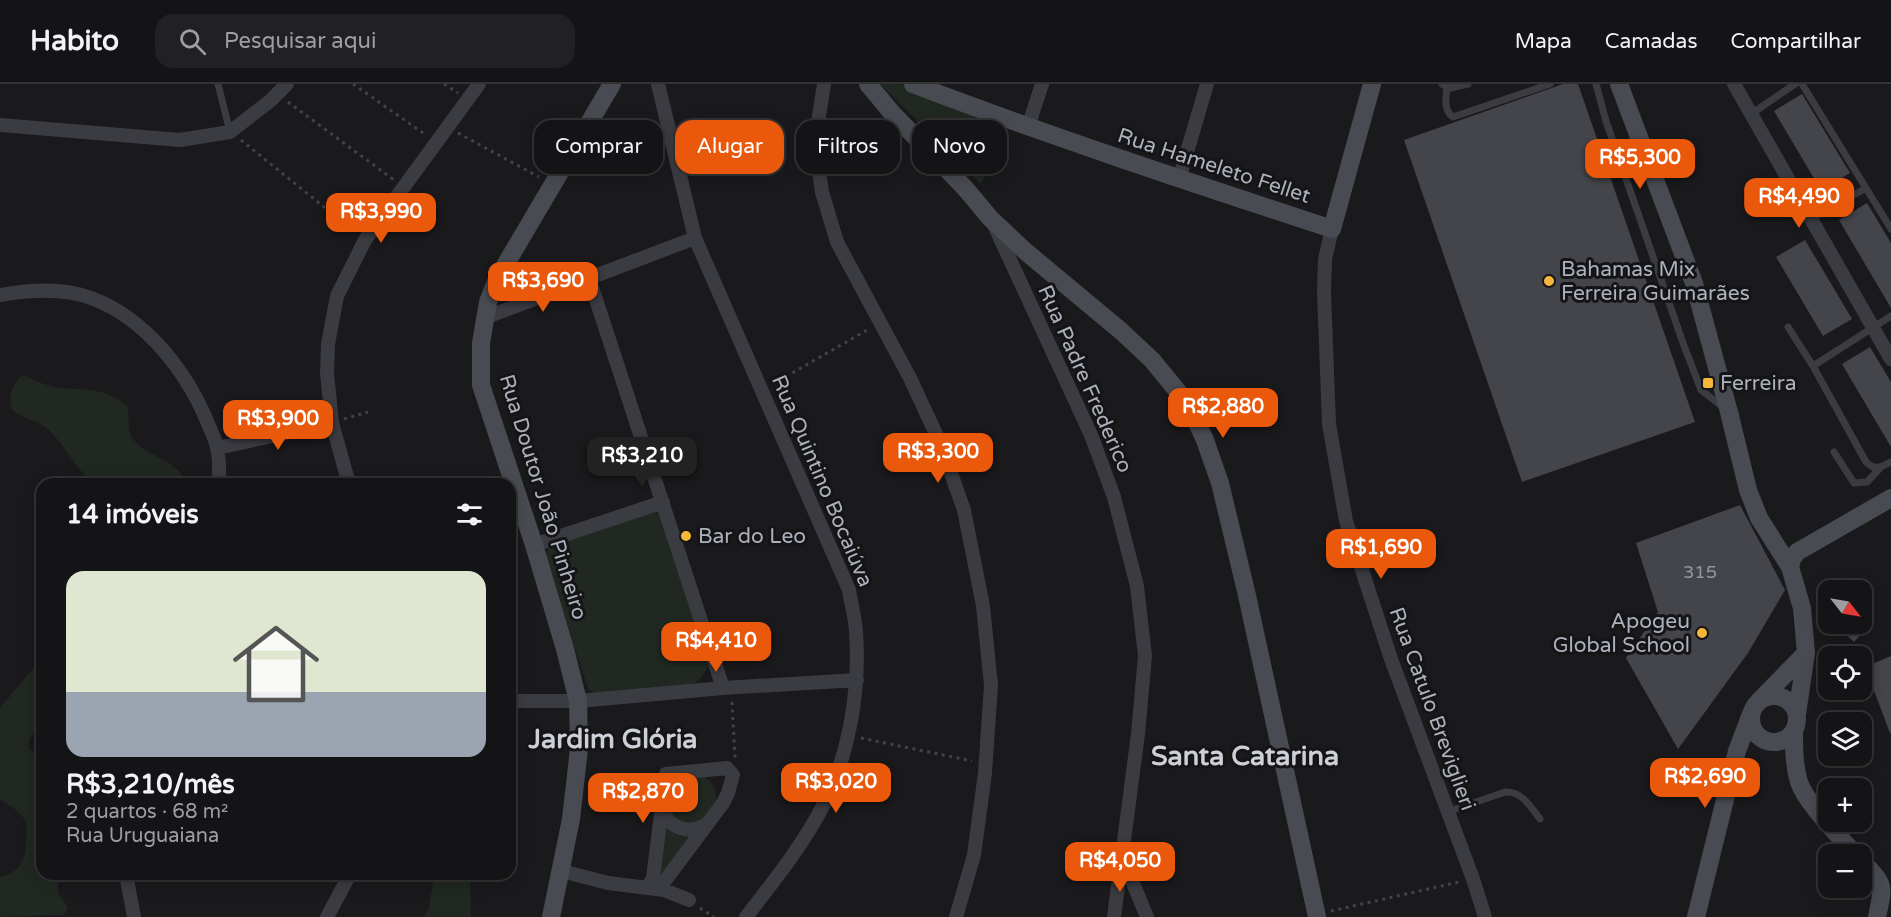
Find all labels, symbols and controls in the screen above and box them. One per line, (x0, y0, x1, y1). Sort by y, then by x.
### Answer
search box (155, 14, 575, 68)
text: Habito (30, 24, 119, 58)
icon: search (176, 25, 209, 58)
text: Pesquisar aqui (224, 28, 377, 54)
text: Mapa (1515, 29, 1572, 54)
text: Camadas (1605, 29, 1697, 54)
text: Compartilhar (1730, 29, 1861, 54)
chip: Comprar (534, 120, 663, 174)
chip: Alugar (675, 120, 784, 174)
chip: Filtros (796, 120, 900, 174)
chip: Novo (912, 120, 1007, 174)
street label: Rua Hameleto Fellet (1114, 123, 1314, 209)
pin: R$5,300 (1585, 139, 1695, 190)
text: R$5,300 (1599, 146, 1681, 170)
pin: R$4,490 (1744, 178, 1854, 229)
text: R$4,490 (1758, 185, 1840, 209)
pin: R$3,990 (326, 193, 436, 244)
text: R$3,990 (340, 200, 422, 224)
place label: Bahamas Mix Ferreira Guimarães (1561, 257, 1750, 306)
pin: R$3,690 (488, 262, 598, 313)
text: R$3,690 (502, 269, 584, 293)
marker: Bahamas Mix Ferreira Guimarães (1542, 274, 1556, 288)
street label: Rua Padre Frederico (1032, 281, 1138, 477)
street label: Rua Doutor João Pinheiro (494, 371, 592, 623)
street label: Rua Quintino Bocaiúva (766, 371, 878, 591)
place label: Ferreira (1720, 371, 1797, 396)
marker: Ferreira (1701, 376, 1715, 390)
pin: R$2,880 (1168, 388, 1278, 439)
text: R$2,880 (1182, 395, 1264, 419)
pin: R$3,900 (223, 400, 333, 451)
text: R$3,900 (237, 407, 319, 431)
pin: R$3,300 (883, 433, 993, 484)
pin: R$3,210 (587, 437, 697, 488)
text: R$3,300 (897, 440, 979, 464)
text: R$3,210 (601, 444, 683, 468)
icon: filters (453, 498, 486, 531)
text: 14 imóveis (66, 499, 199, 530)
place label: Bar do Leo (698, 524, 806, 549)
marker: Bar do Leo (679, 529, 693, 543)
pin: R$1,690 (1326, 529, 1436, 580)
text: R$1,690 (1340, 536, 1422, 560)
house number: 315 (1683, 561, 1717, 583)
north arrow (1818, 580, 1872, 634)
map controls (1818, 580, 1872, 898)
street label: Rua Catulo Breviglieri (1384, 604, 1480, 814)
place label: Apogeu Global School (1553, 609, 1690, 658)
icon: home (222, 610, 330, 718)
pin: R$4,410 (661, 622, 771, 673)
marker: Apogeu Global School (1695, 626, 1709, 640)
text: R$4,410 (675, 629, 757, 653)
button: locate (1818, 646, 1872, 700)
button: layers (1818, 712, 1872, 766)
district label: Jardim Glória (527, 723, 698, 756)
district label: Santa Catarina (1151, 740, 1339, 773)
pin: R$2,690 (1650, 758, 1760, 809)
pin: R$3,020 (781, 763, 891, 814)
text: R$2,690 (1664, 765, 1746, 789)
text: R$3,210/mês (66, 769, 235, 800)
text: R$3,020 (795, 770, 877, 794)
pin: R$2,870 (588, 773, 698, 824)
button: + (1818, 778, 1872, 832)
text: R$2,870 (602, 780, 684, 804)
text: 2 quartos · 68 m² (66, 800, 228, 824)
text: Rua Uruguaiana (66, 824, 219, 848)
pin: R$4,050 (1065, 842, 1175, 893)
button: − (1818, 844, 1872, 898)
text: R$4,050 (1079, 849, 1161, 873)

